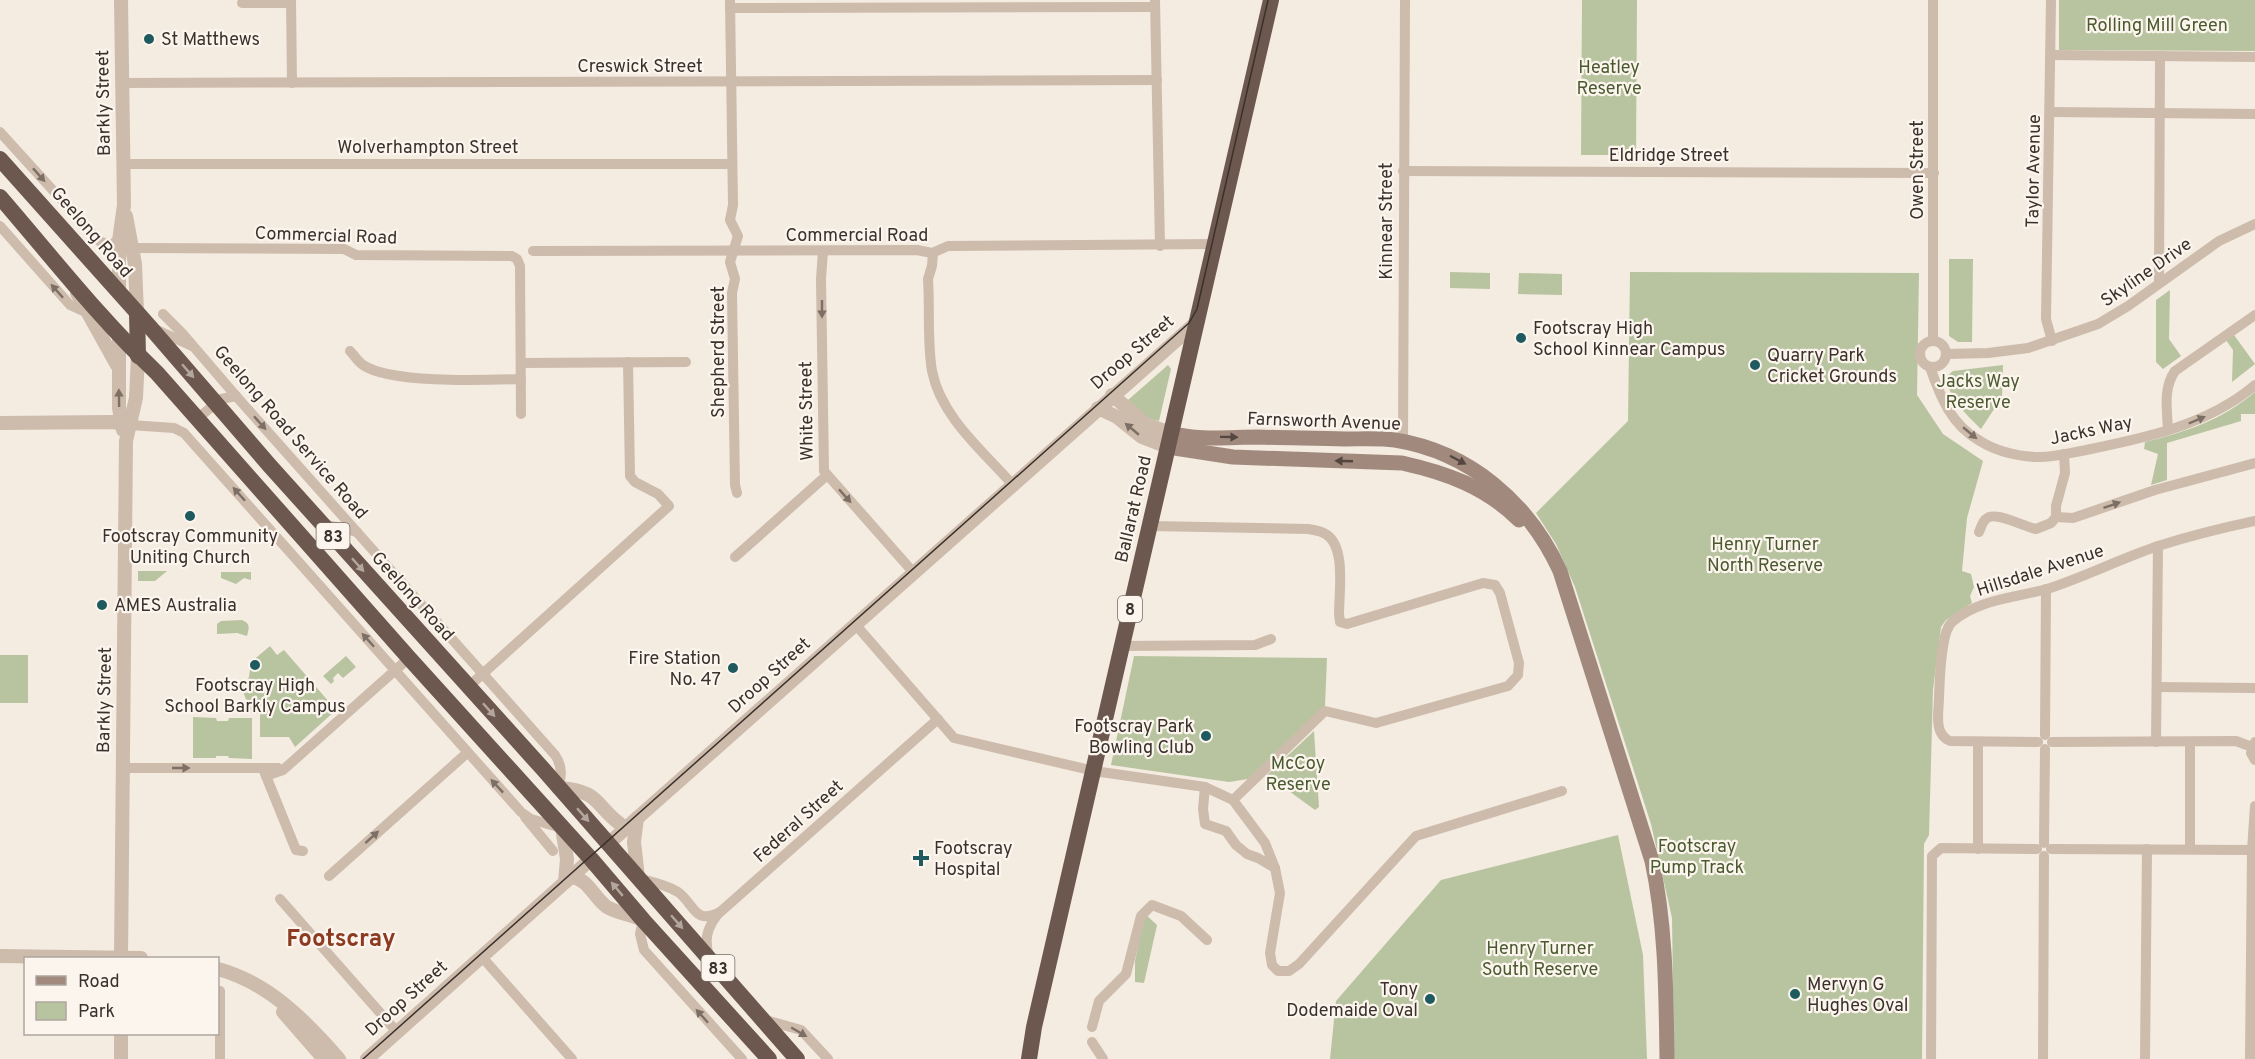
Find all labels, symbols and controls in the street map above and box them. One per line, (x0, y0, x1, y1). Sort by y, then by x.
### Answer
park label: Rolling Mill Green (2086, 15, 2228, 38)
place label: St Matthews (161, 29, 260, 52)
marker: St Matthews (142, 32, 156, 46)
street label: Barkly Street (92, 50, 117, 156)
street label: Creswick Street (577, 56, 703, 79)
park label: Heatley Reserve (1576, 57, 1642, 101)
street label: Taylor Avenue (2022, 114, 2047, 228)
street label: Owen Street (1907, 120, 1930, 220)
street label: Wolverhampton Street (337, 137, 519, 160)
street label: Eldridge Street (1609, 145, 1729, 168)
street label: Kinnear Street (1376, 162, 1399, 280)
one-way arrow (32, 167, 45, 182)
street label: Geelong Road (45, 183, 137, 283)
street label: Commercial Road (254, 223, 398, 250)
street label: Commercial Road (786, 225, 928, 248)
street label: Skyline Drive (2097, 233, 2197, 313)
one-way arrow (51, 284, 64, 299)
street label: Shepherd Street (708, 286, 731, 418)
one-way arrow (817, 300, 826, 319)
street label: Droop Street (1087, 311, 1179, 396)
place label: Footscray High School Kinnear Campus (1533, 318, 1726, 362)
marker: Footscray High School Kinnear Campus (1514, 331, 1528, 345)
street label: Geelong Road Service Road (208, 341, 372, 525)
place label: Quarry Park Cricket Grounds (1767, 345, 1897, 389)
marker: Quarry Park Cricket Grounds (1748, 358, 1762, 372)
street label: White Street (795, 361, 820, 461)
one-way arrow (181, 363, 194, 378)
park label: Jacks Way Reserve (1936, 371, 2020, 415)
one-way arrow (115, 388, 124, 407)
street label: Farnsworth Avenue (1247, 408, 1401, 437)
street label: Jacks Way (2048, 412, 2135, 451)
one-way arrow (2188, 415, 2206, 424)
one-way arrow (253, 416, 267, 431)
one-way arrow (1124, 423, 1140, 436)
one-way arrow (1962, 427, 1978, 440)
one-way arrow (1220, 432, 1239, 442)
street label: Ballarat Road (1111, 454, 1158, 565)
one-way arrow (1449, 455, 1467, 465)
one-way arrow (1334, 456, 1353, 466)
one-way arrow (232, 486, 245, 502)
one-way arrow (838, 489, 852, 504)
one-way arrow (2103, 499, 2121, 509)
marker: Footscray Community Uniting Church (183, 509, 197, 523)
road number: 83 (316, 523, 350, 549)
place label: Footscray Community Uniting Church (102, 526, 278, 570)
park label: Henry Turner North Reserve (1707, 534, 1823, 578)
street label: Hillsdale Avenue (1974, 540, 2107, 603)
street label: Geelong Road (365, 547, 458, 647)
one-way arrow (351, 557, 364, 572)
place label: AMES Australia (114, 595, 237, 618)
road number: 8 (1118, 596, 1142, 622)
marker: AMES Australia (95, 598, 109, 612)
one-way arrow (361, 632, 375, 647)
street label: Droop Street (724, 633, 816, 719)
street label: Barkly Street (93, 647, 118, 753)
place label: Fire Station No. 47 (628, 648, 721, 692)
marker: Footscray High School Barkly Campus (248, 658, 262, 672)
marker: Fire Station No. 47 (726, 661, 740, 675)
place label: Footscray High School Barkly Campus (164, 675, 346, 719)
one-way arrow (482, 702, 496, 717)
place label: Footscray Park Bowling Club (1074, 716, 1194, 760)
marker: Footscray Park Bowling Club (1199, 729, 1213, 743)
park label: McCoy Reserve (1265, 753, 1331, 797)
one-way arrow (172, 763, 191, 773)
street label: Federal Street (749, 776, 849, 869)
one-way arrow (491, 779, 504, 794)
one-way arrow (576, 807, 589, 822)
one-way arrow (365, 830, 380, 844)
park label: Footscray Pump Track (1650, 836, 1744, 880)
place label: Footscray Hospital (934, 838, 1012, 882)
marker: Footscray Hospital (912, 849, 930, 867)
one-way arrow (611, 882, 624, 897)
one-way arrow (670, 914, 683, 929)
district label: Footscray (286, 925, 396, 955)
park label: Henry Turner South Reserve (1482, 938, 1598, 982)
road number: 83 (702, 955, 734, 981)
street label: Droop Street (361, 956, 453, 1042)
legend (24, 957, 219, 1035)
text: Road (78, 971, 120, 994)
place label: Mervyn G Hughes Oval (1807, 974, 1908, 1018)
place label: Tony Dodemaide Oval (1286, 979, 1418, 1023)
marker: Mervyn G Hughes Oval (1788, 987, 1802, 1001)
marker: Tony Dodemaide Oval (1423, 992, 1437, 1006)
text: Park (78, 1001, 115, 1024)
one-way arrow (695, 1008, 709, 1023)
one-way arrow (791, 1027, 808, 1037)

